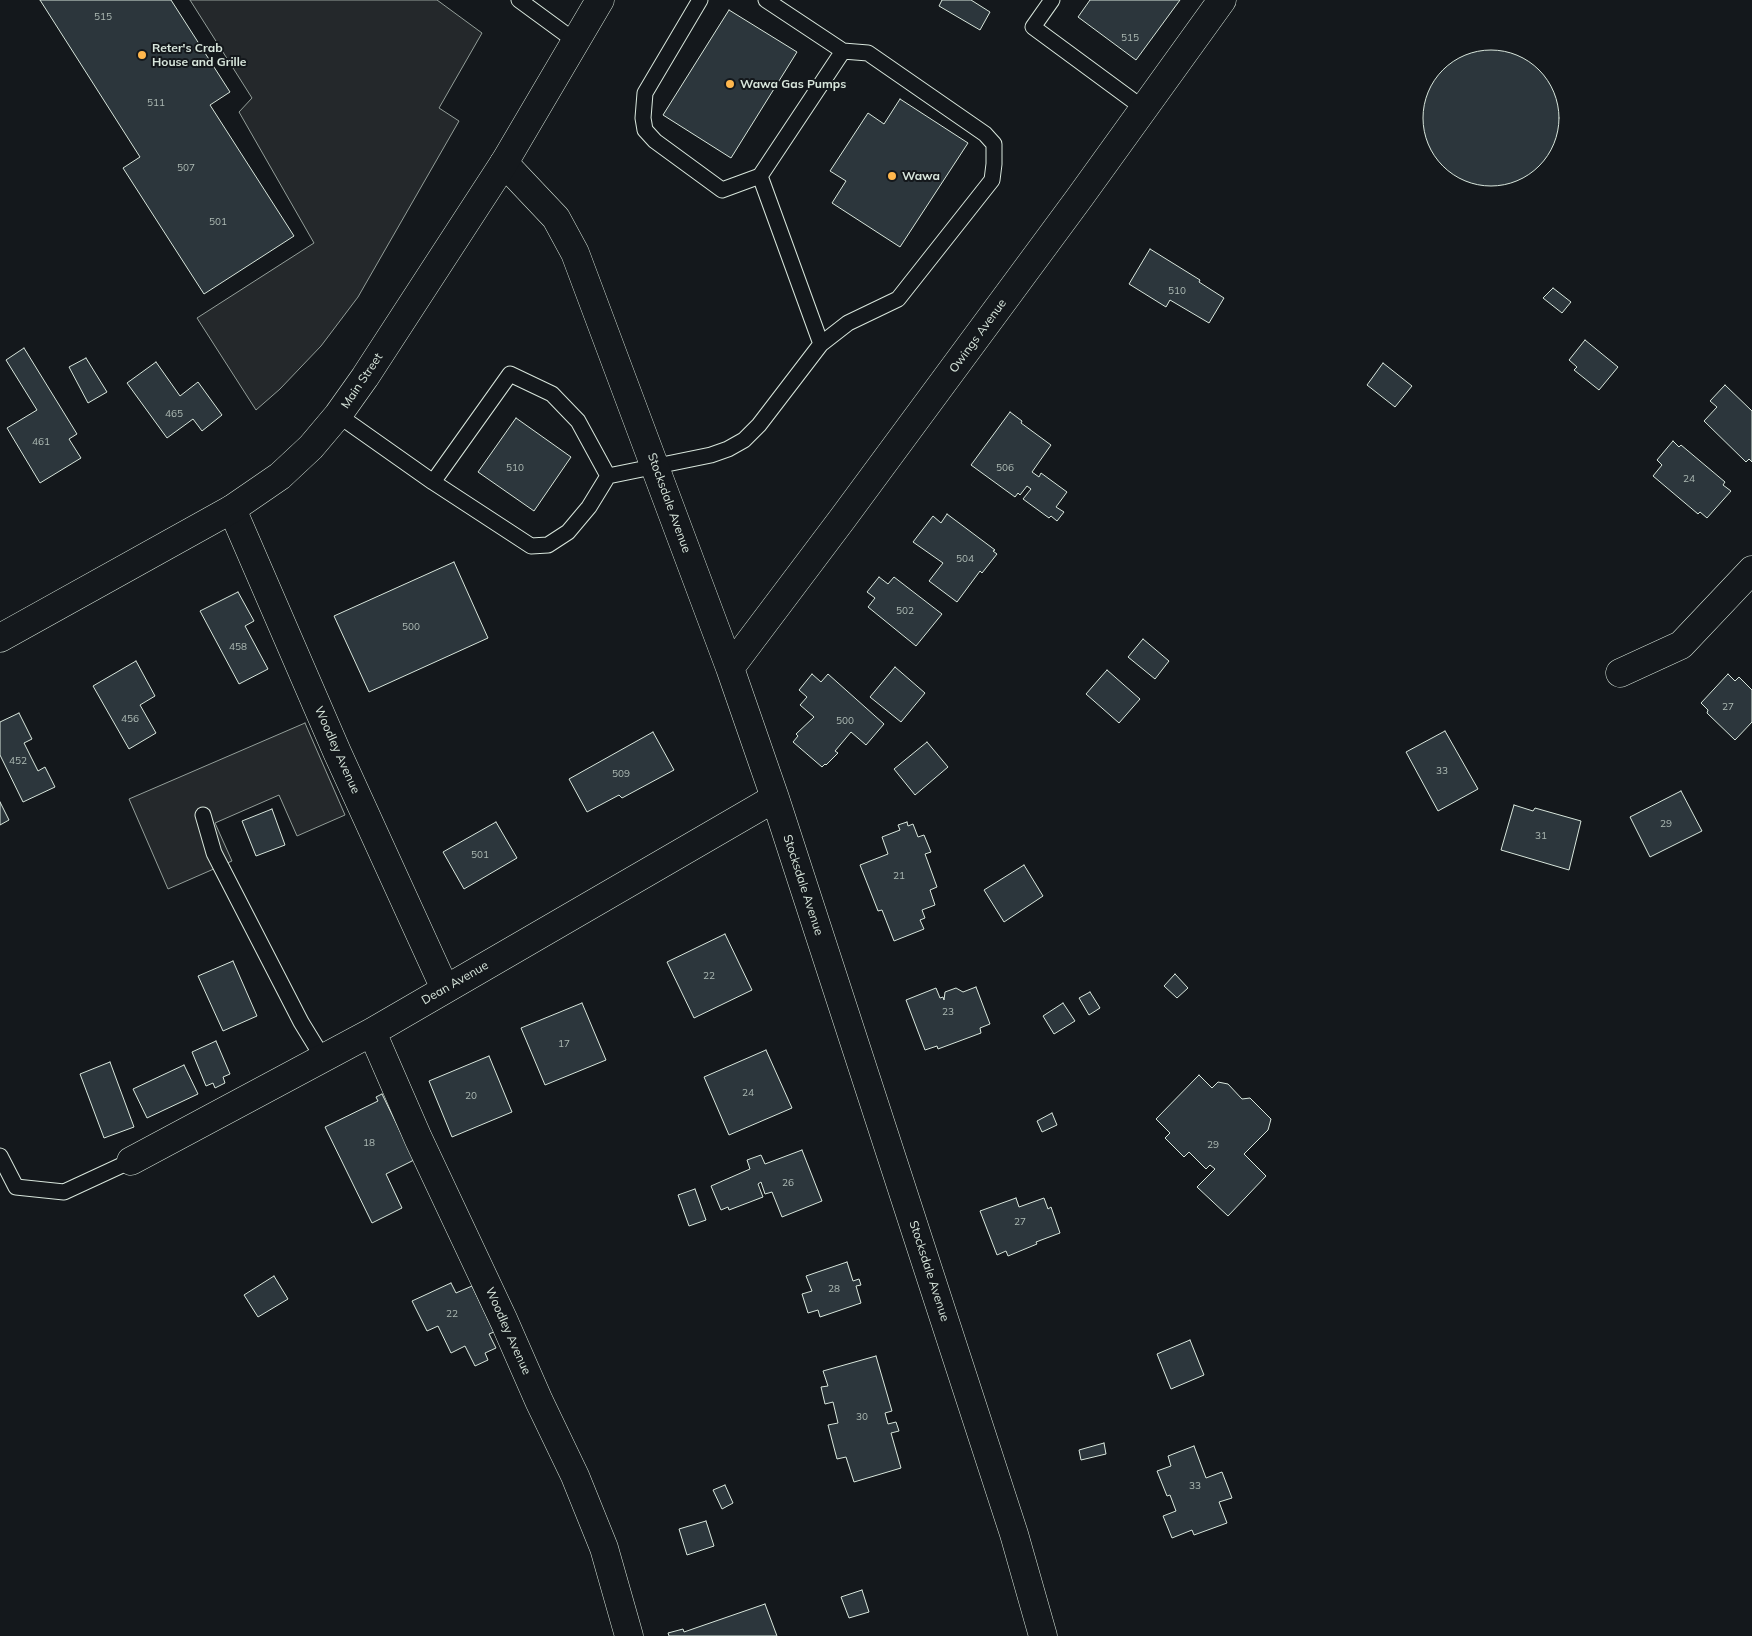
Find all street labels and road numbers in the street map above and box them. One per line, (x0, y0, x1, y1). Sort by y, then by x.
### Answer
street label: Owings Avenue (946, 296, 1010, 376)
street label: Main Street (338, 351, 386, 411)
street label: Stocksdale Avenue (644, 451, 694, 555)
street label: Woodley Avenue (311, 704, 363, 796)
street label: Stocksdale Avenue (780, 833, 826, 937)
street label: Dean Avenue (419, 958, 491, 1008)
street label: Stocksdale Avenue (906, 1219, 952, 1323)
street label: Woodley Avenue (482, 1285, 534, 1377)

